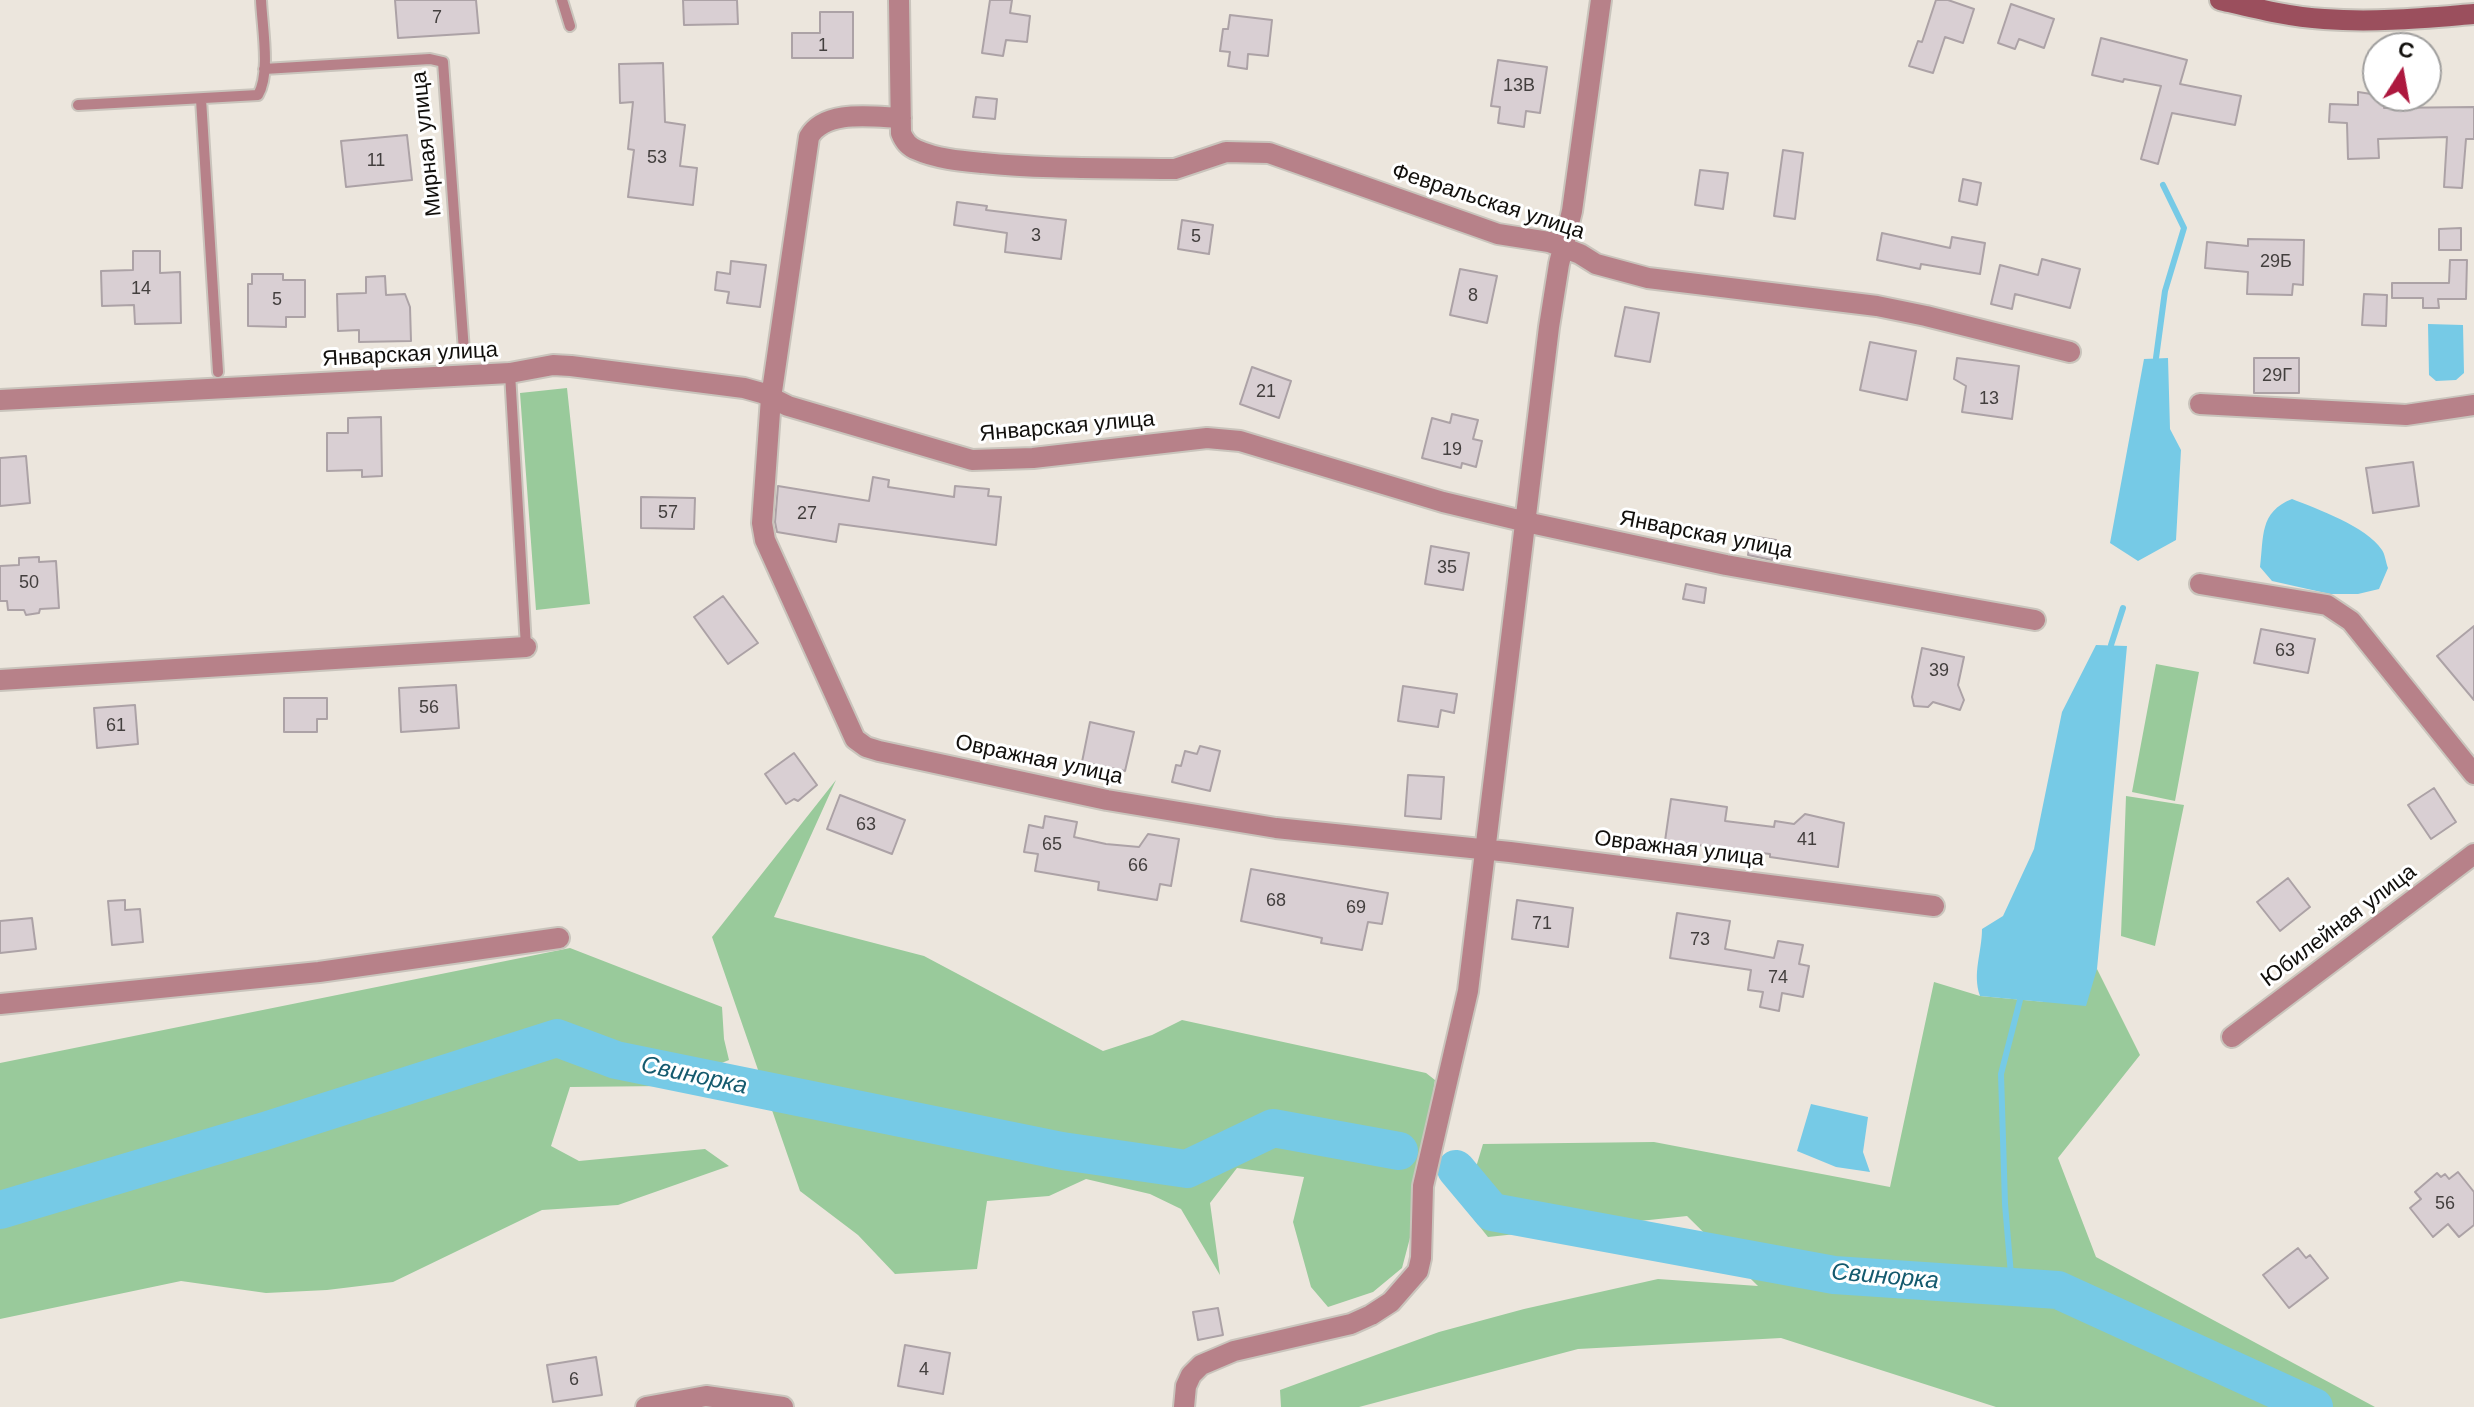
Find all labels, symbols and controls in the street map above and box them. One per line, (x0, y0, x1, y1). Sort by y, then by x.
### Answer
house number: 7 (432, 7, 442, 29)
north arrow (2362, 32, 2442, 112)
house number: 1 (818, 35, 828, 57)
text: С (2396, 36, 2416, 64)
street label: Мирная улица (406, 70, 448, 218)
house number: 13В (1503, 75, 1535, 97)
house number: 53 (647, 147, 667, 169)
house number: 11 (367, 150, 385, 172)
street label: Февральская улица (1388, 158, 1588, 246)
house number: 3 (1031, 225, 1041, 247)
house number: 5 (1191, 226, 1201, 248)
house number: 29Б (2260, 251, 2292, 273)
house number: 14 (131, 278, 151, 300)
house number: 8 (1468, 285, 1478, 307)
house number: 5 (272, 289, 282, 311)
street label: Январская улица (322, 337, 498, 373)
house number: 29Г (2262, 365, 2292, 387)
house number: 21 (1256, 381, 1276, 403)
house number: 13 (1979, 388, 1999, 410)
street label: Январская улица (978, 406, 1156, 448)
house number: 19 (1442, 439, 1462, 461)
house number: 57 (658, 502, 678, 524)
house number: 27 (797, 503, 817, 525)
street label: Январская улица (1617, 505, 1795, 565)
house number: 35 (1437, 557, 1457, 579)
house number: 50 (19, 572, 39, 594)
house number: 63 (2275, 640, 2295, 662)
house number: 39 (1929, 660, 1949, 682)
house number: 56 (419, 697, 439, 719)
house number: 61 (106, 715, 126, 737)
street label: Овражная улица (953, 729, 1125, 791)
house number: 63 (856, 814, 876, 836)
street label: Овражная улица (1593, 825, 1765, 873)
house number: 41 (1797, 829, 1817, 851)
house number: 65 (1042, 834, 1062, 856)
house number: 66 (1128, 855, 1148, 877)
street label: Юбилейная улица (2256, 859, 2422, 993)
house number: 68 (1266, 890, 1286, 912)
house number: 69 (1346, 897, 1366, 919)
house number: 71 (1532, 913, 1552, 935)
house number: 73 (1690, 929, 1710, 951)
house number: 74 (1768, 967, 1788, 989)
water label: Свинорка (638, 1051, 750, 1101)
house number: 56 (2435, 1193, 2455, 1215)
water label: Свинорка (1830, 1258, 1940, 1296)
house number: 4 (919, 1359, 929, 1381)
house number: 6 (569, 1369, 579, 1391)

